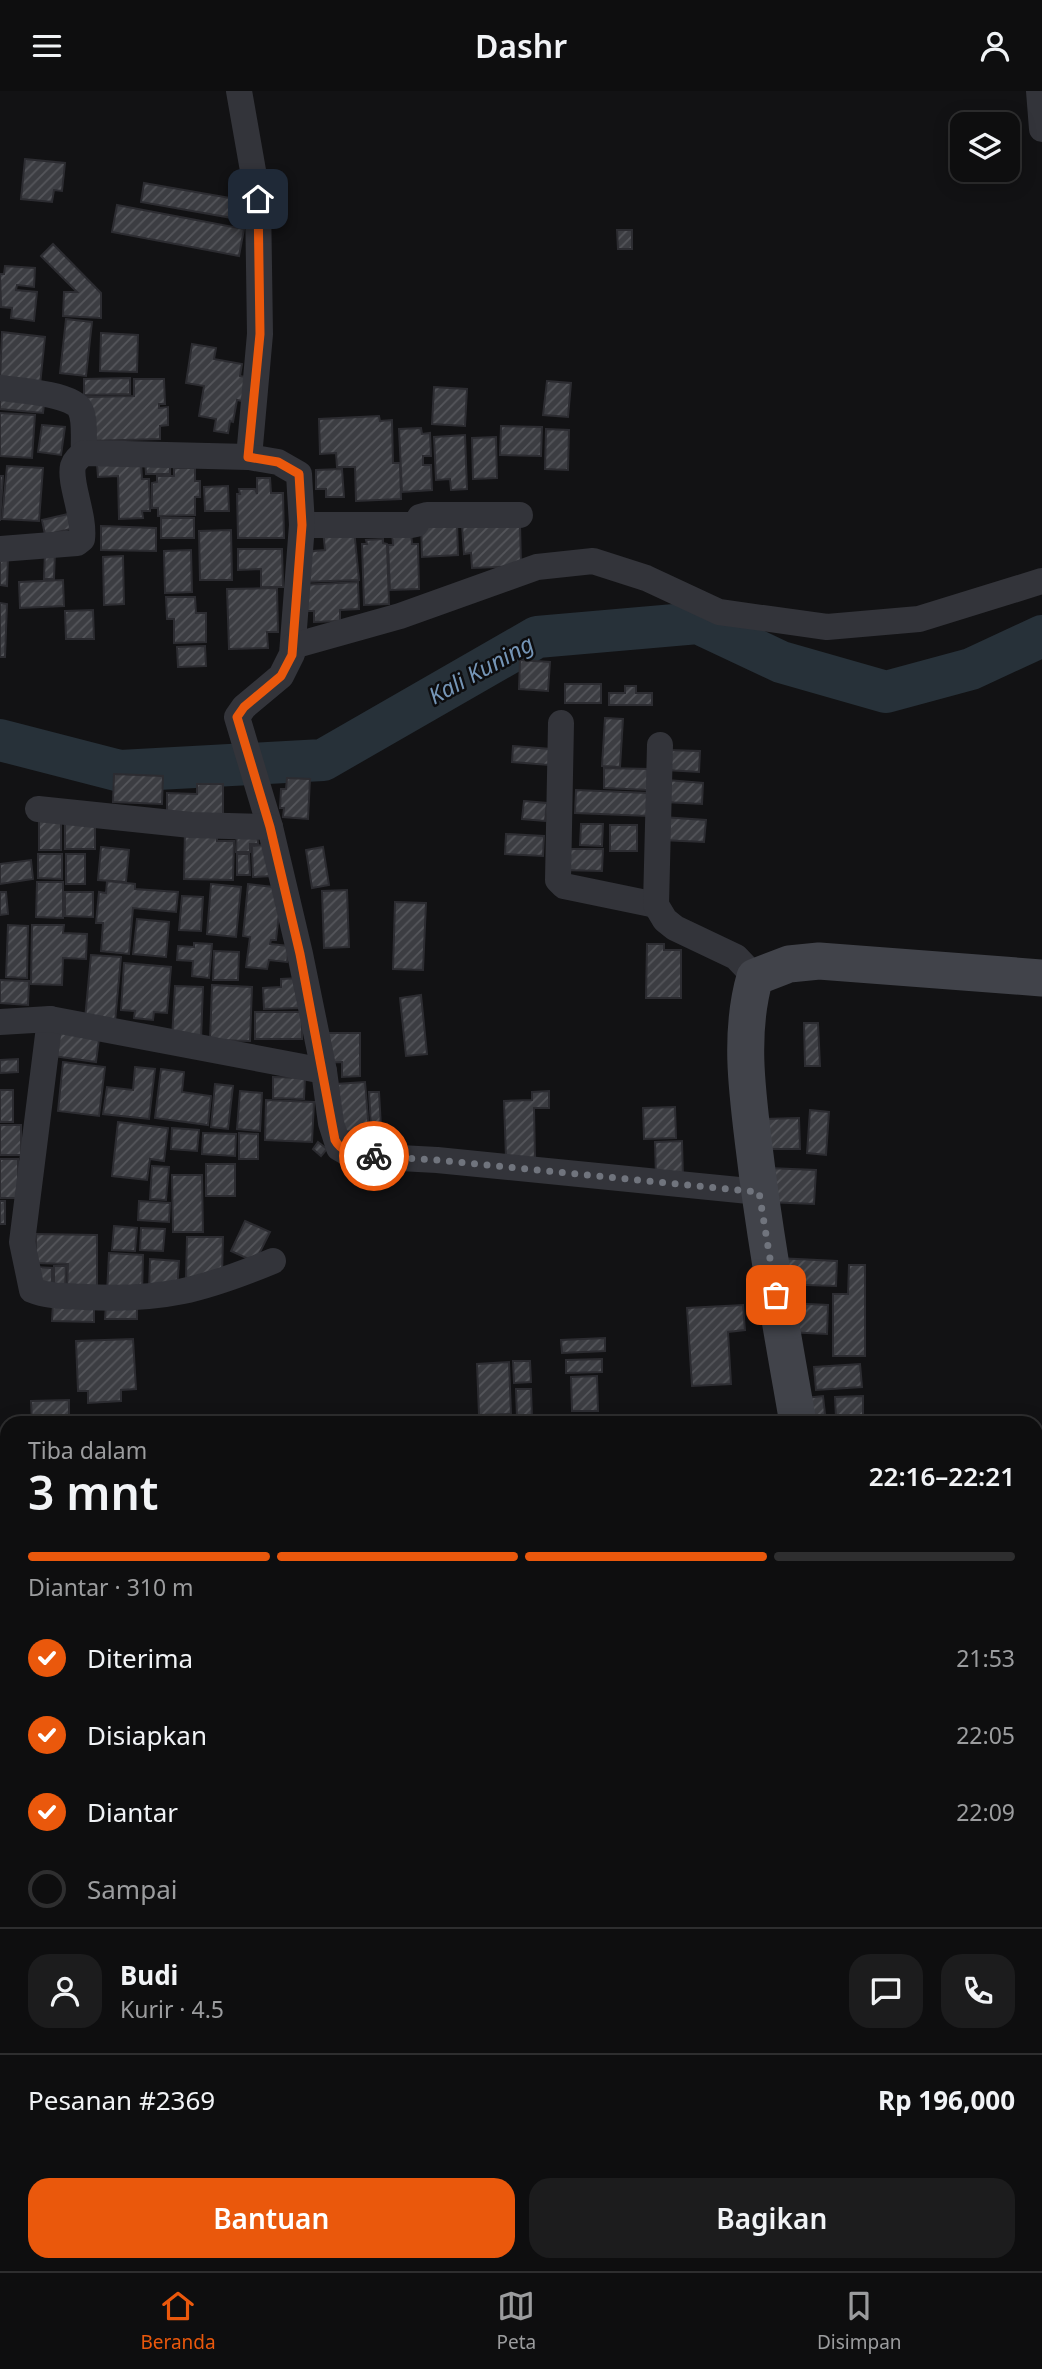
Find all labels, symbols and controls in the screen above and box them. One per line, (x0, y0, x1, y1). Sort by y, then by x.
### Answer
text: Dashr (475, 24, 567, 67)
icon: menu (28, 27, 66, 65)
icon: person (976, 27, 1014, 65)
map controls (950, 112, 1020, 182)
button: layers (950, 112, 1020, 182)
pin (228, 169, 288, 229)
icon: home (239, 180, 277, 218)
water label: Kali Kuning (422, 627, 539, 711)
courier (339, 1121, 409, 1191)
icon: bike (355, 1137, 393, 1175)
pin (746, 1265, 806, 1325)
icon: bag (757, 1276, 795, 1314)
text: Tiba dalam (28, 1434, 147, 1466)
text: 22:16–22:21 (869, 1458, 1015, 1494)
text: 3 mnt (28, 1461, 158, 1523)
text: Diantar · 310 m (28, 1571, 194, 1603)
icon: check (28, 1639, 66, 1677)
text: Diterima (87, 1640, 193, 1676)
text: 21:53 (956, 1642, 1015, 1674)
icon: check (28, 1716, 66, 1754)
text: Disiapkan (87, 1717, 207, 1753)
text: 22:05 (956, 1719, 1015, 1751)
icon: check (28, 1793, 66, 1831)
text: Diantar (87, 1794, 178, 1830)
text: 22:09 (956, 1796, 1015, 1828)
text: Sampai (87, 1871, 177, 1907)
button: person (28, 1954, 102, 2028)
button: chat (849, 1954, 923, 2028)
button: phone (941, 1954, 1015, 2028)
text: Budi (120, 1957, 178, 1993)
text: Kurir · 4.5 (120, 1993, 224, 2025)
text: Pesanan #2369 (28, 2082, 215, 2118)
text: Rp 196,000 (878, 2082, 1015, 2118)
button: Bantuan (28, 2178, 515, 2258)
button: Bagikan (529, 2178, 1015, 2258)
tab: Beranda (140, 2287, 216, 2355)
tab: Peta (496, 2287, 536, 2355)
tab: Disimpan (817, 2287, 902, 2355)

